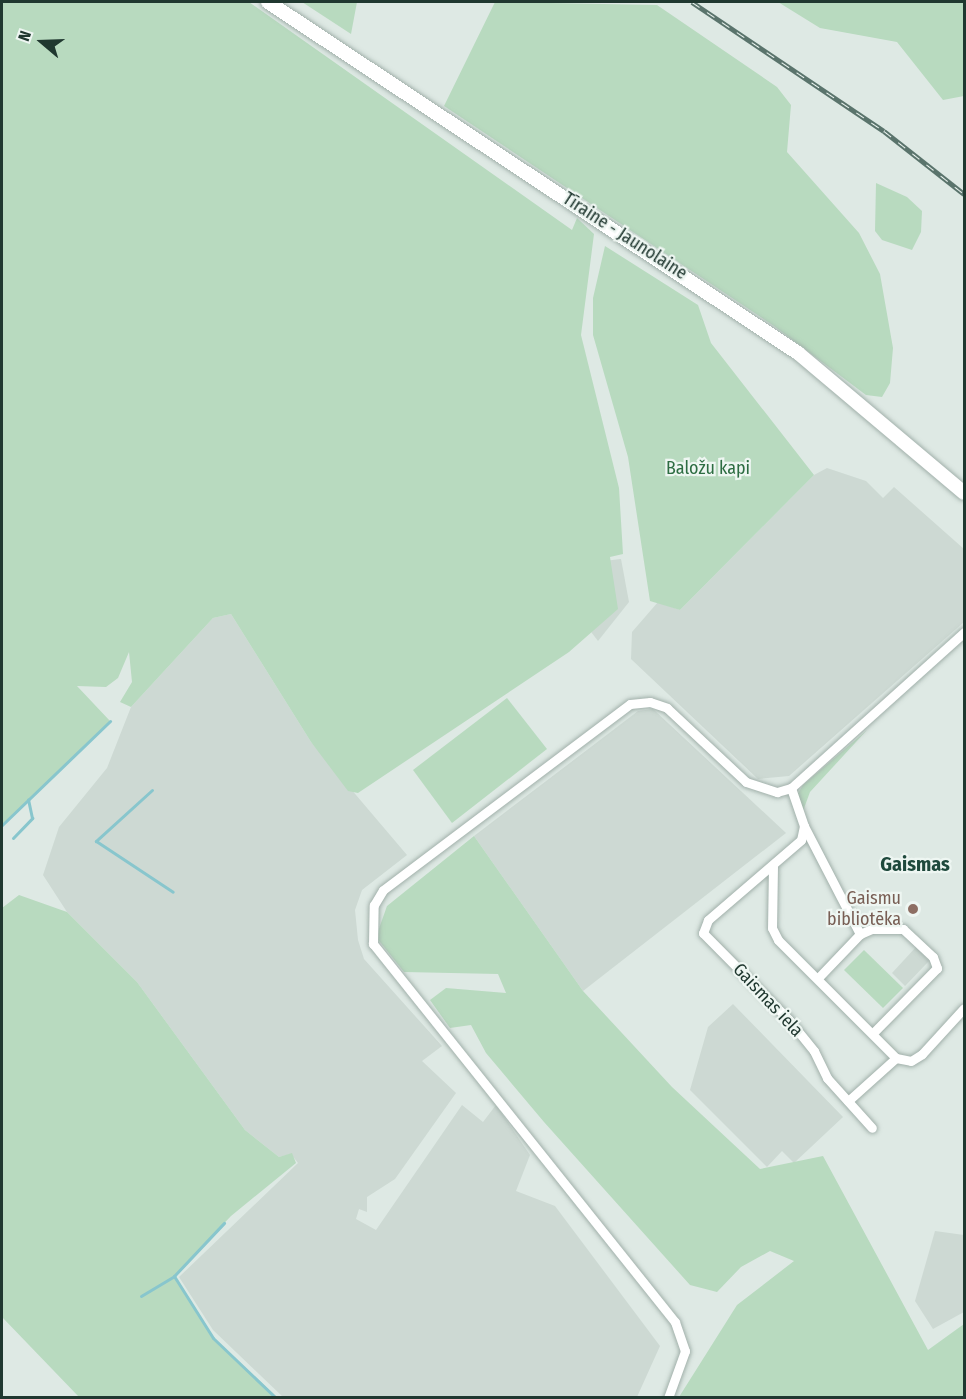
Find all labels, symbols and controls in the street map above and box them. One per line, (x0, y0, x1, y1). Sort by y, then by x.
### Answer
north arrow (12, 12, 72, 72)
text: N (14, 28, 35, 44)
street label: Tīraine - Jaunolaine (559, 188, 691, 284)
park label: Baložu kapi (666, 457, 750, 479)
district label: Gaismas (880, 852, 950, 876)
place label: Gaismu bibliotēka (827, 888, 901, 930)
marker: Gaismu bibliotēka (906, 902, 920, 916)
street label: Gaismas iela (728, 959, 808, 1041)

